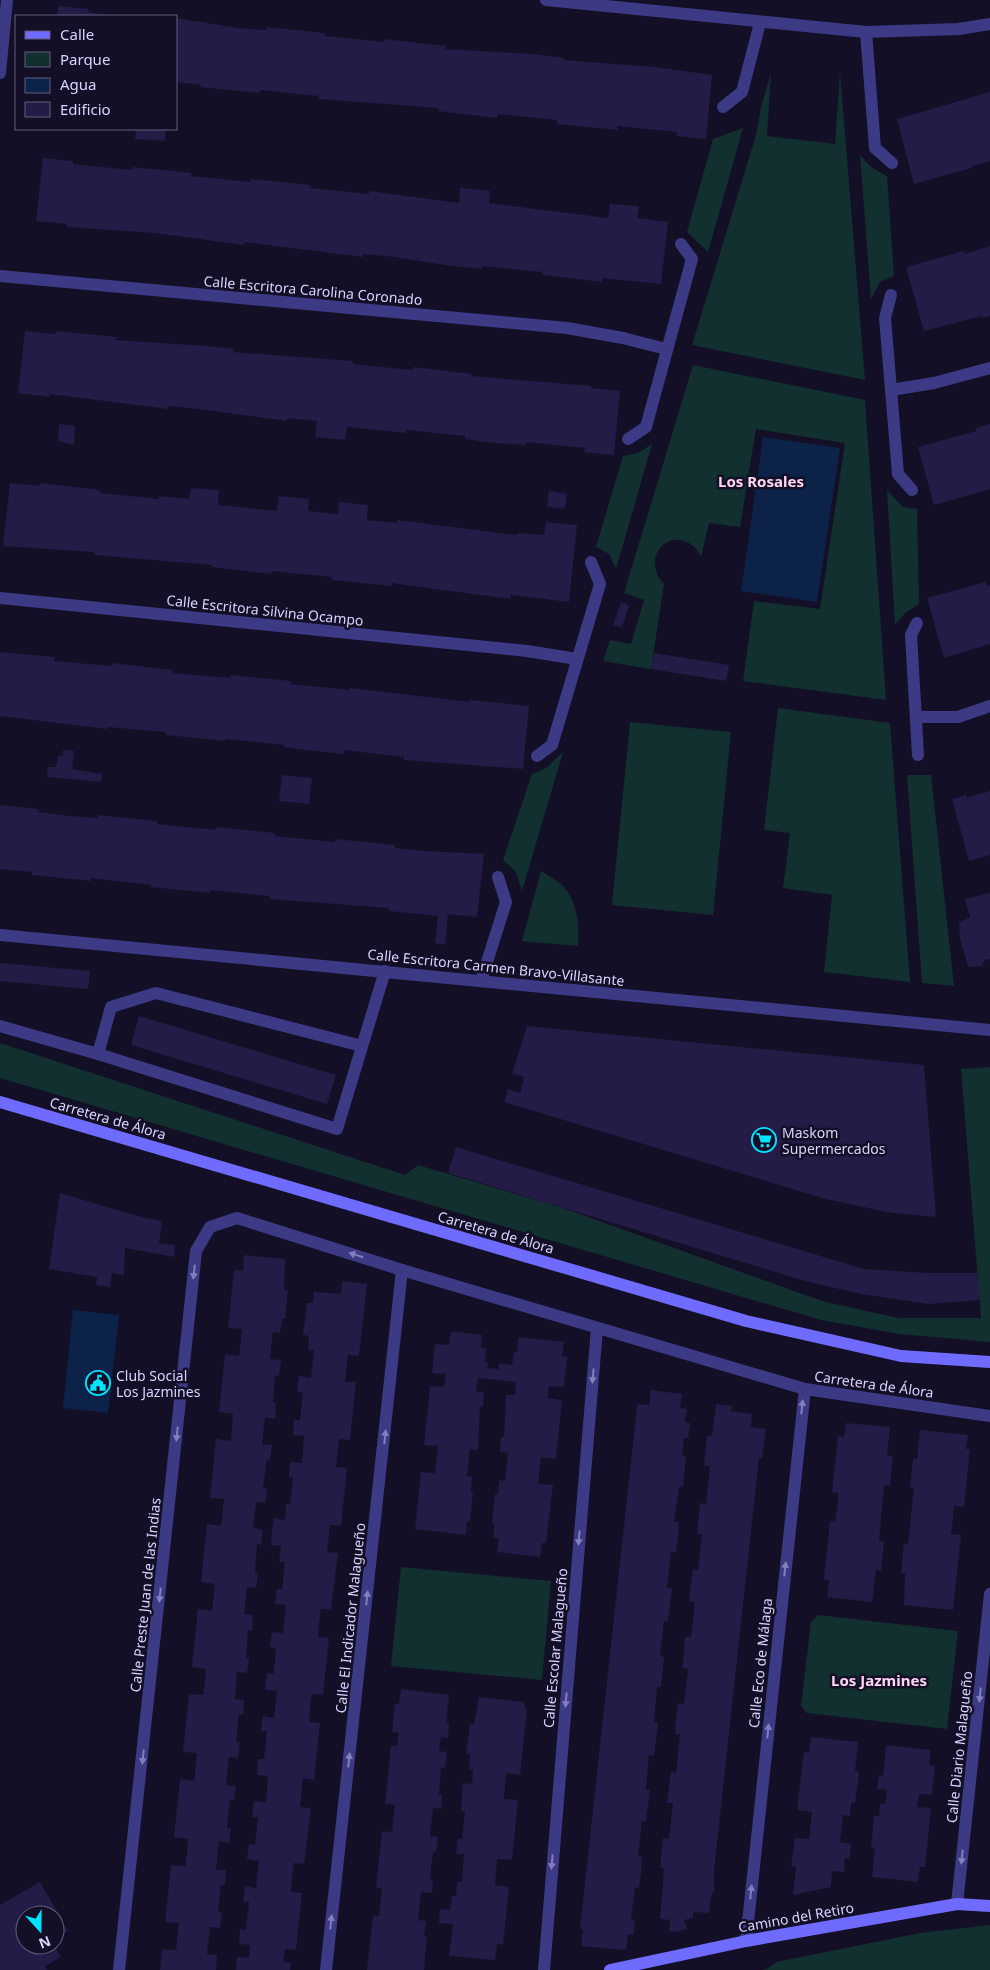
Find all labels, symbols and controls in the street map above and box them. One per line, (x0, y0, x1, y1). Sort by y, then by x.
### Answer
legend (15, 15, 178, 130)
text: Calle (60, 24, 94, 44)
text: Parque (60, 49, 110, 69)
text: Agua (60, 74, 97, 94)
text: Edificio (60, 99, 111, 119)
street label: Calle Escritora Carolina Coronado (203, 271, 423, 309)
district label: Los Rosales (718, 471, 804, 491)
street label: Calle Escritora Silvina Ocampo (166, 590, 364, 630)
street label: Calle Escritora Carmen Bravo-Villasante (367, 944, 625, 990)
street label: Carretera de Álora (48, 1092, 168, 1144)
place label: Maskom Supermercados (782, 1123, 886, 1158)
supermarket icon: Maskom Supermercados (751, 1127, 777, 1153)
street label: Carretera de Álora (436, 1206, 556, 1258)
one-way arrow (348, 1251, 363, 1259)
one-way arrow (190, 1265, 198, 1281)
place label: Club Social Los Jazmines (116, 1366, 201, 1401)
street label: Carretera de Álora (813, 1366, 935, 1402)
one-way arrow (589, 1369, 597, 1385)
public building icon: Club Social Los Jazmines (85, 1370, 111, 1396)
one-way arrow (799, 1399, 807, 1415)
one-way arrow (173, 1426, 181, 1442)
one-way arrow (381, 1429, 389, 1445)
street label: Calle Preste Juan de las Indias (125, 1497, 165, 1693)
street label: Calle El Indicador Malagueño (331, 1522, 369, 1714)
one-way arrow (575, 1531, 583, 1547)
one-way arrow (781, 1561, 789, 1577)
street label: Calle Escolar Malagueño (539, 1567, 571, 1729)
one-way arrow (156, 1588, 164, 1604)
one-way arrow (363, 1590, 371, 1606)
street label: Calle Eco de Málaga (744, 1597, 776, 1729)
district label: Los Jazmines (831, 1670, 927, 1690)
street label: Calle Diario Malagueño (942, 1670, 976, 1824)
one-way arrow (976, 1687, 984, 1703)
one-way arrow (562, 1693, 570, 1709)
one-way arrow (764, 1722, 772, 1738)
one-way arrow (138, 1749, 146, 1765)
one-way arrow (345, 1752, 353, 1768)
one-way arrow (958, 1849, 966, 1865)
one-way arrow (548, 1854, 556, 1870)
one-way arrow (747, 1884, 755, 1900)
street label: Camino del Retiro (737, 1897, 855, 1937)
north arrow (15, 1905, 65, 1955)
one-way arrow (327, 1913, 335, 1929)
text: N (36, 1932, 54, 1954)

